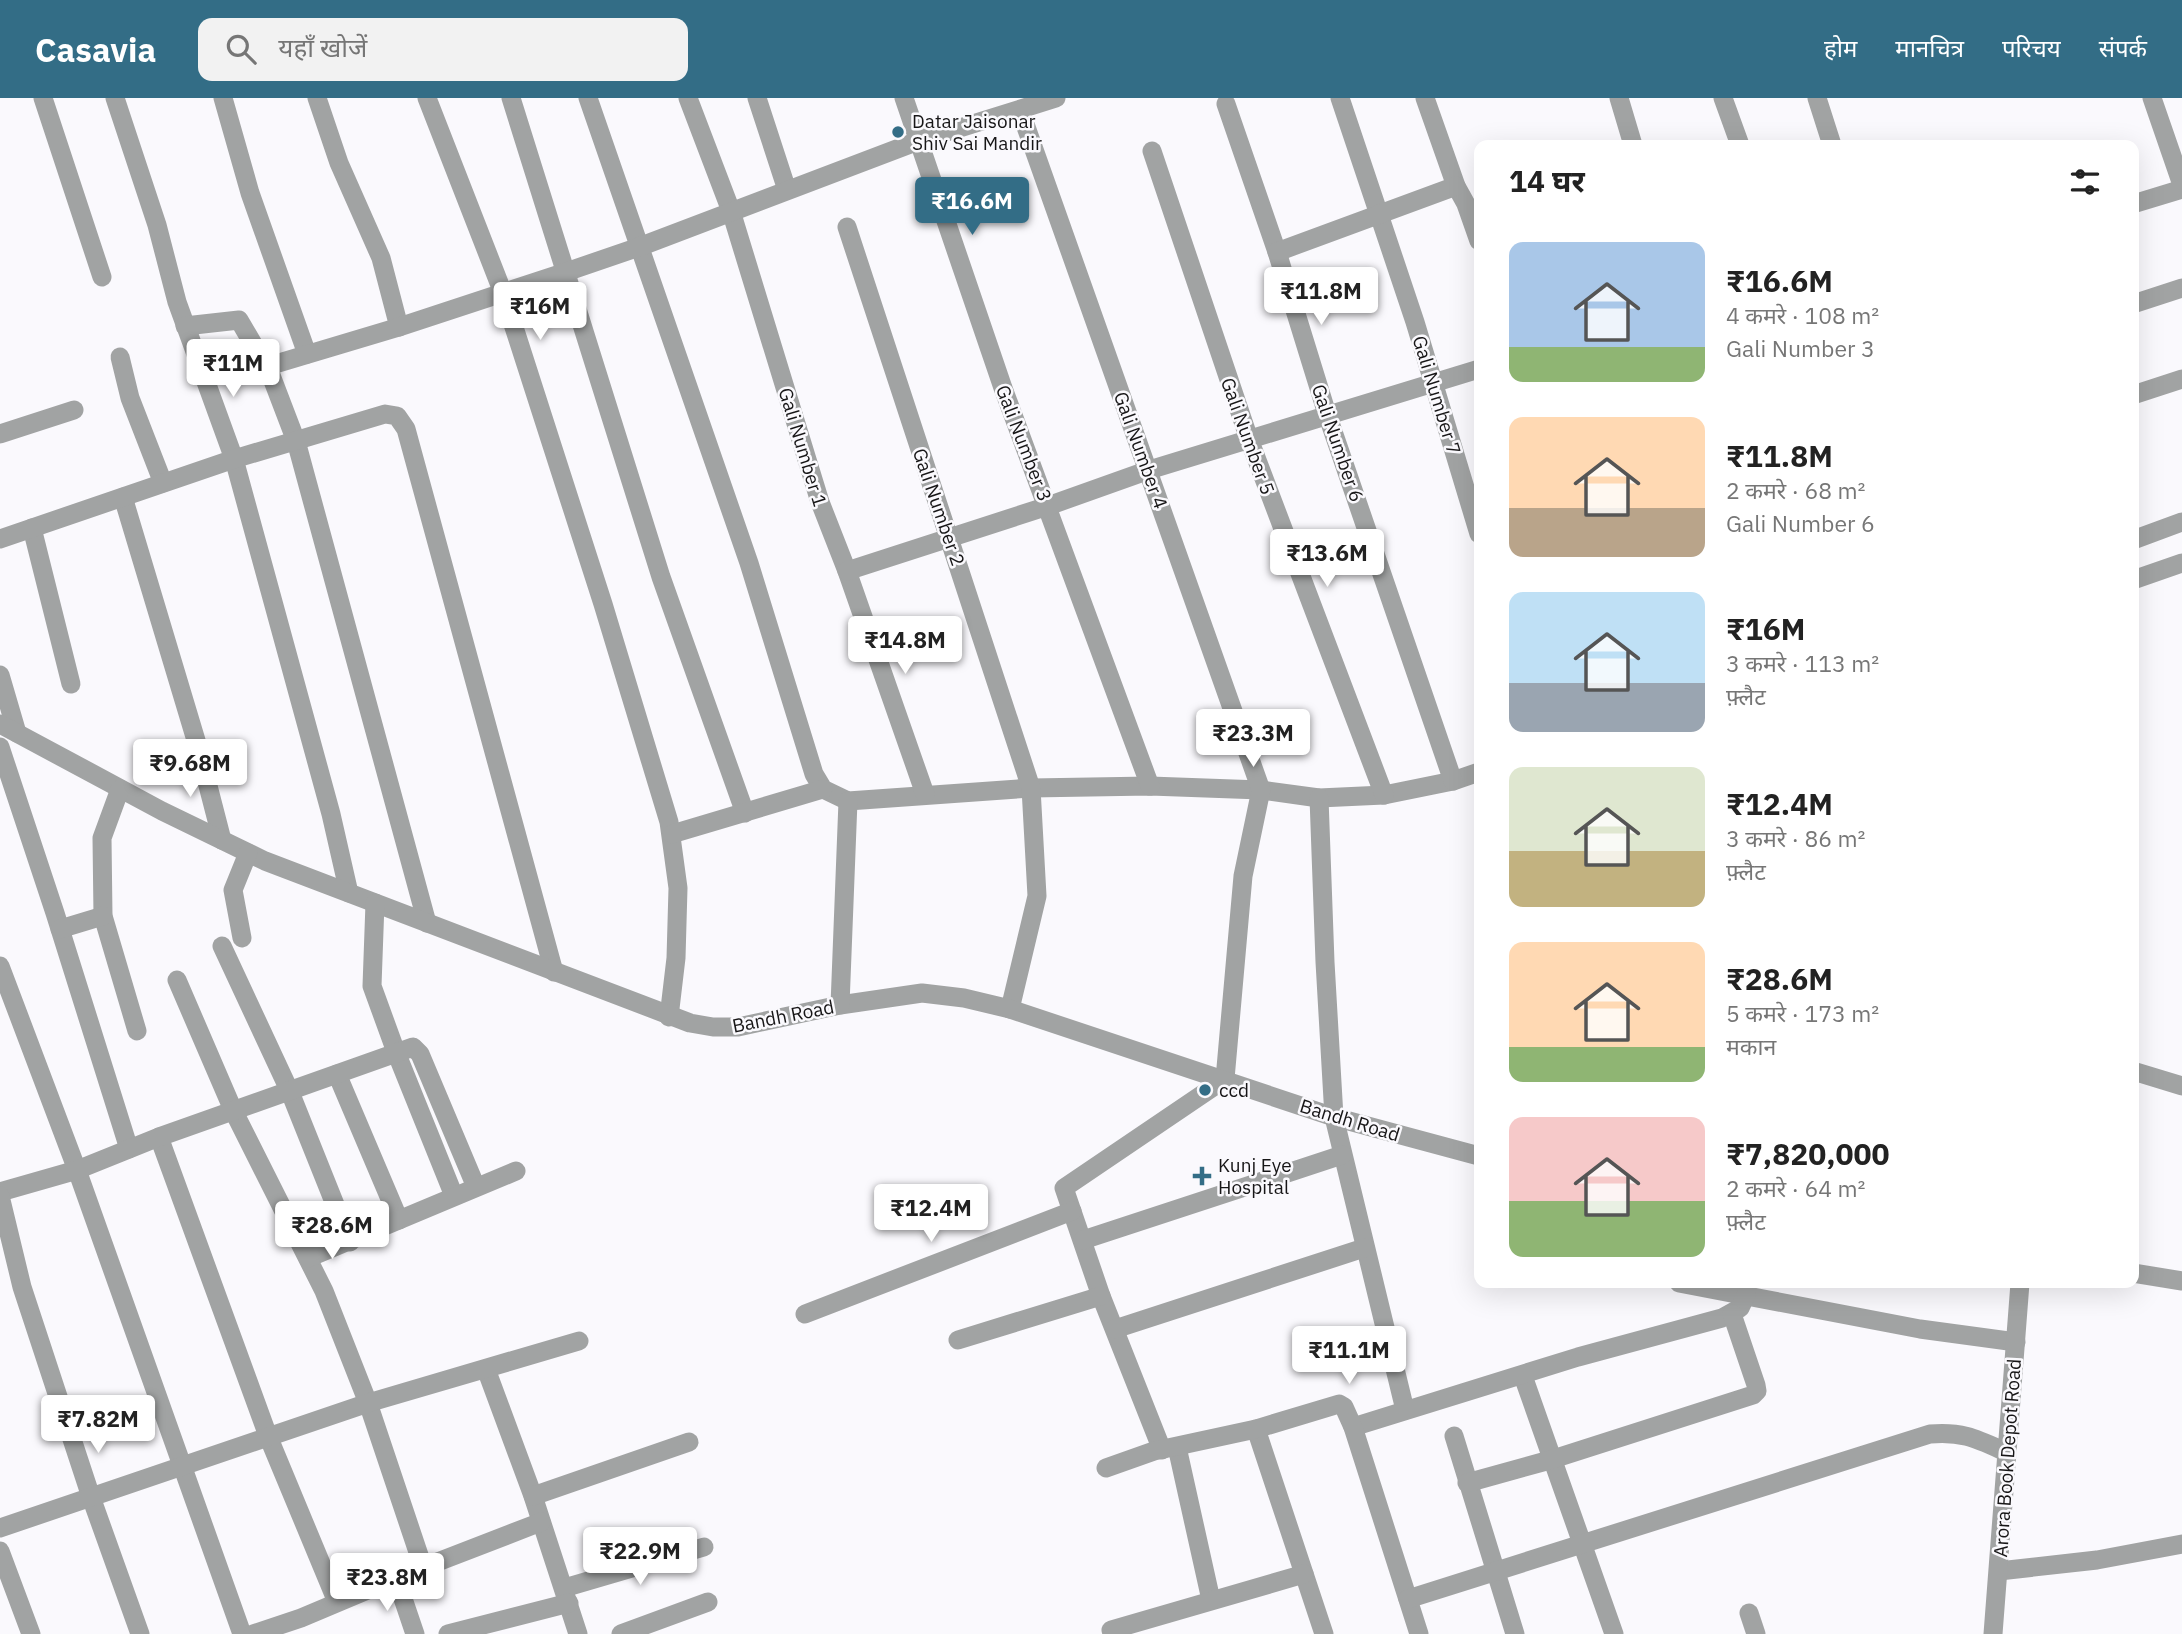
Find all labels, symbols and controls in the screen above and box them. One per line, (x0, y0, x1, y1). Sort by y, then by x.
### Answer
search box (198, 18, 688, 81)
text: Casavia (35, 28, 156, 71)
icon: search (222, 30, 260, 68)
text: यहाँ खोजें (278, 30, 367, 64)
text: होम (1824, 32, 1857, 64)
text: मानचित्र (1895, 32, 1964, 64)
text: परिचय (2002, 32, 2061, 64)
text: संपर्क (2099, 32, 2147, 64)
place label: Datar Jaisonar Shiv Sai Mandir (912, 109, 1042, 155)
marker: Datar Jaisonar Shiv Sai Mandir (890, 124, 906, 140)
text: 14 घर (1509, 161, 1585, 200)
icon: filters (2066, 163, 2104, 201)
pin: ₹16.6M (915, 178, 1029, 237)
text: ₹16.6M (931, 185, 1013, 215)
text: ₹16.6M (1726, 261, 1833, 300)
pin: ₹11.8M (1264, 268, 1378, 327)
icon: home (1565, 270, 1649, 354)
text: ₹11.8M (1280, 275, 1362, 305)
pin: ₹16M (499, 282, 581, 342)
text: ₹16M (510, 290, 570, 320)
text: 4 कमरे · 108 m² (1726, 300, 1879, 330)
street label: Gali Number 7 (1408, 333, 1466, 457)
text: Gali Number 3 (1726, 333, 1875, 363)
pin: ₹11M (192, 340, 274, 399)
text: ₹11M (203, 347, 263, 377)
street label: Gali Number 5 (1216, 374, 1280, 498)
street label: Gali Number 3 (991, 381, 1057, 505)
street label: Gali Number 6 (1307, 381, 1369, 505)
street label: Gali Number 1 (774, 385, 832, 509)
street label: Gali Number 4 (1109, 388, 1173, 512)
text: ₹11.8M (1726, 436, 1833, 475)
street label: Gali Number 2 (908, 445, 970, 569)
icon: home (1565, 445, 1649, 529)
text: 2 कमरे · 68 m² (1726, 475, 1865, 505)
text: Gali Number 6 (1726, 508, 1875, 538)
pin: ₹13.6M (1270, 530, 1384, 589)
text: ₹13.6M (1286, 537, 1368, 567)
text: ₹16M (1726, 609, 1805, 648)
pin: ₹14.8M (848, 616, 962, 676)
icon: home (1565, 620, 1649, 704)
text: ₹14.8M (864, 624, 946, 654)
text: 3 कमरे · 113 m² (1726, 648, 1879, 678)
text: फ़्लैट (1726, 681, 1766, 711)
pin: ₹23.3M (1196, 710, 1310, 769)
text: ₹23.3M (1212, 717, 1294, 747)
pin: ₹9.68M (133, 740, 247, 799)
text: ₹9.68M (149, 747, 231, 777)
text: ₹12.4M (1726, 784, 1833, 823)
icon: home (1565, 795, 1649, 879)
text: 3 कमरे · 86 m² (1726, 823, 1865, 853)
text: फ़्लैट (1726, 856, 1766, 886)
text: ₹28.6M (1726, 959, 1833, 998)
icon: home (1565, 970, 1649, 1054)
street label: Bandh Road (730, 994, 836, 1038)
text: 5 कमरे · 173 m² (1726, 998, 1879, 1028)
text: मकान (1726, 1031, 1776, 1061)
place label: ccd (1219, 1078, 1249, 1102)
marker: ccd (1197, 1082, 1213, 1098)
street label: Bandh Road (1297, 1093, 1403, 1147)
text: ₹7,820,000 (1726, 1134, 1889, 1173)
icon: home (1565, 1145, 1649, 1229)
place label: Kunj Eye Hospital (1218, 1153, 1292, 1199)
marker: Kunj Eye Hospital (1192, 1166, 1212, 1186)
text: 2 कमरे · 64 m² (1726, 1173, 1865, 1203)
pin: ₹12.4M (874, 1184, 988, 1244)
text: ₹12.4M (890, 1192, 972, 1222)
pin: ₹28.6M (275, 1202, 389, 1261)
text: फ़्लैट (1726, 1206, 1766, 1236)
text: ₹28.6M (291, 1209, 373, 1239)
pin: ₹11.1M (1292, 1326, 1406, 1386)
text: ₹11.1M (1308, 1334, 1390, 1364)
street label: Arora Book Depot Road (1988, 1358, 2026, 1558)
pin: ₹7.82M (41, 1396, 155, 1455)
text: ₹7.82M (57, 1403, 139, 1433)
pin: ₹22.9M (583, 1528, 697, 1587)
text: ₹22.9M (599, 1535, 681, 1565)
pin: ₹23.8M (330, 1554, 444, 1613)
text: ₹23.8M (346, 1561, 428, 1591)

